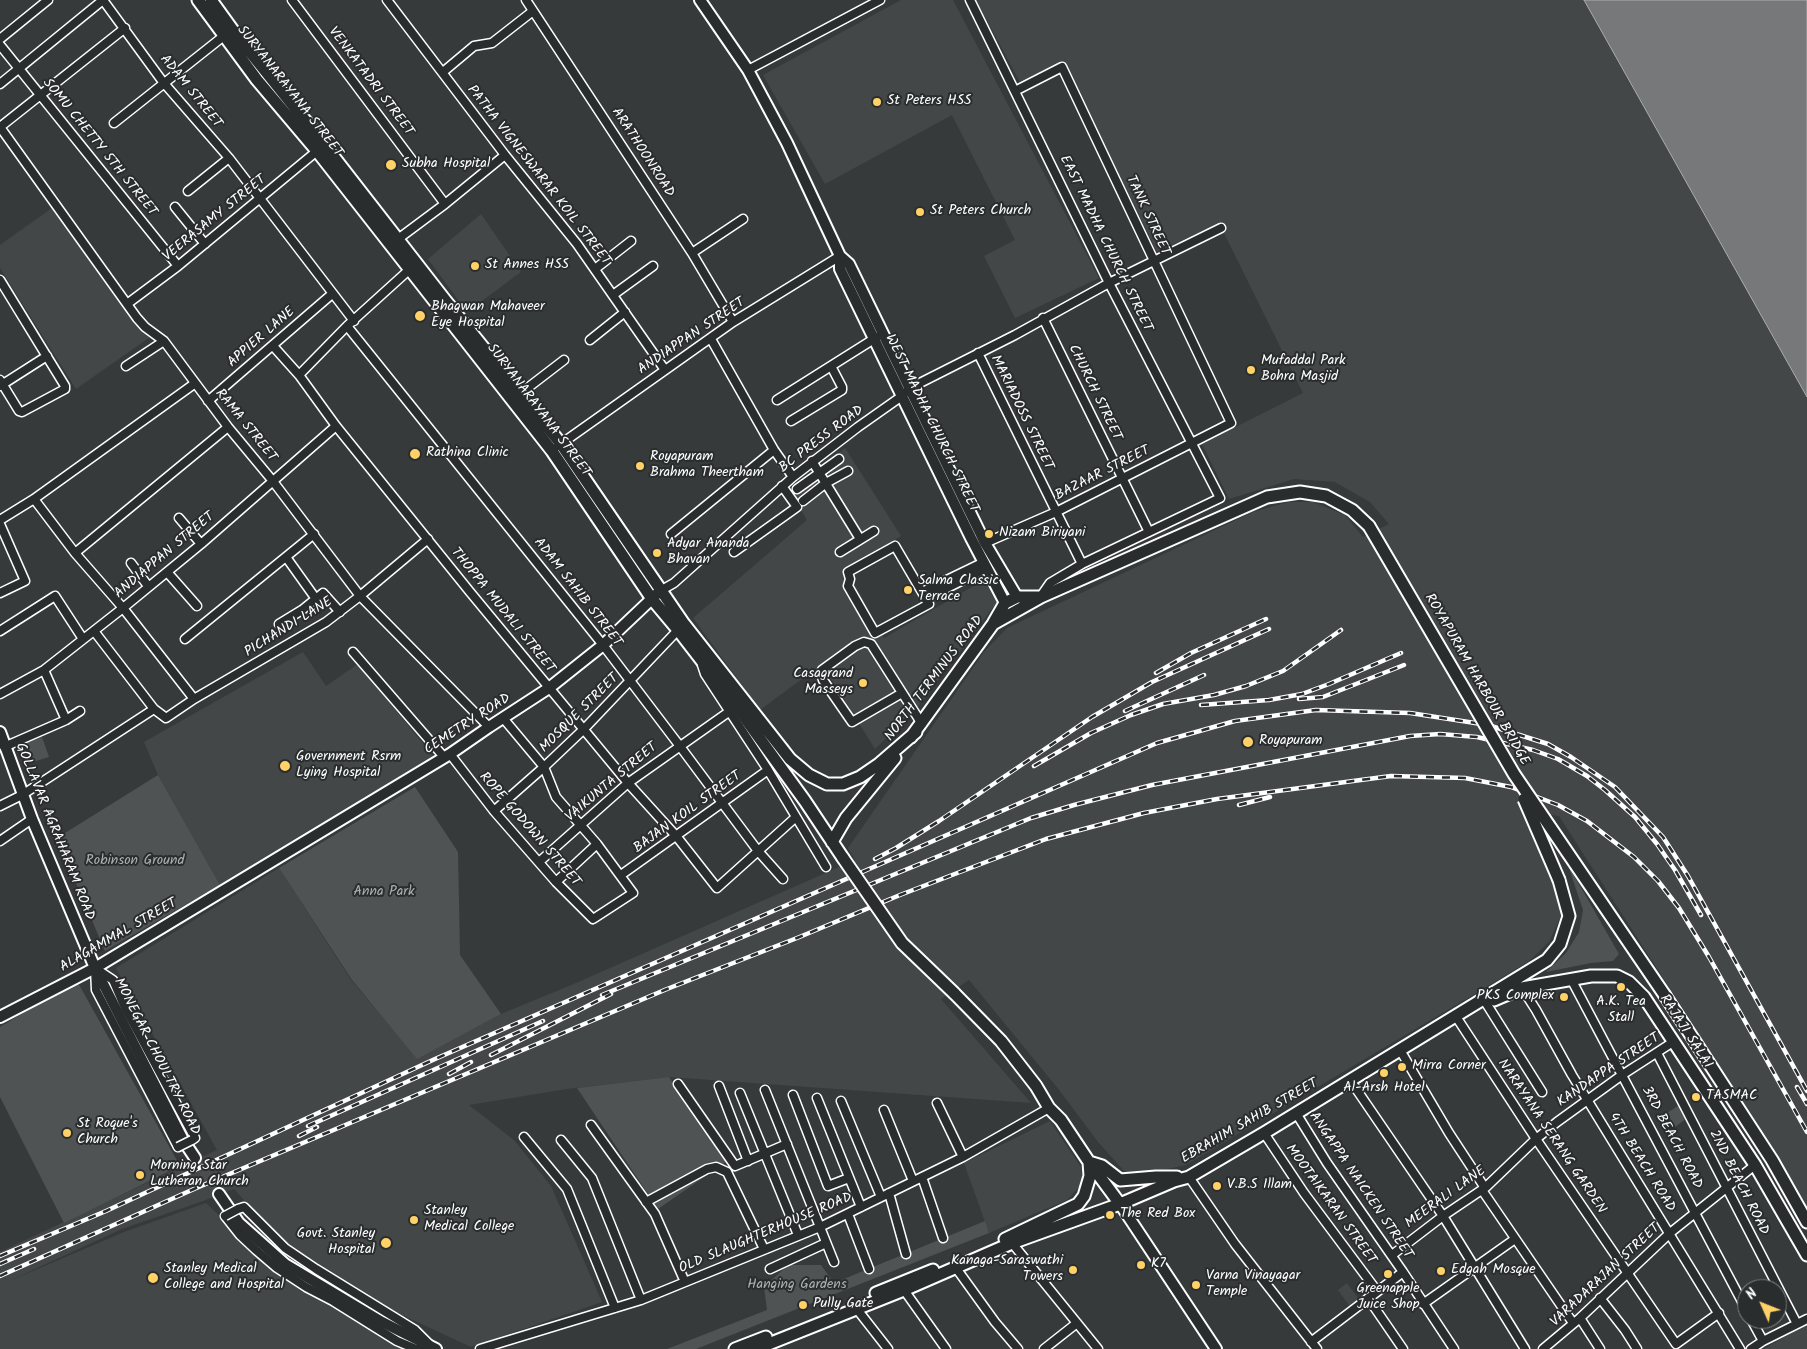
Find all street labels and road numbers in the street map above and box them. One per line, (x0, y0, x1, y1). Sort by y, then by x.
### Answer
street label: SURYANARAYANA STREET (232, 23, 346, 161)
street label: VENKATADRI STREET (324, 24, 416, 140)
street label: ADAM STREET (155, 52, 225, 132)
street label: SOMU CHETTY 5TH STREET (38, 76, 160, 220)
street label: PATHA VIGNESWARAR KOIL STREET (462, 83, 614, 269)
street label: ARATHOONROAD (607, 105, 677, 201)
street label: EAST MADHA CHURCH STREET (1055, 153, 1155, 335)
street label: VEERASAMY STREET (160, 172, 270, 266)
street label: TANK STREET (1121, 173, 1173, 259)
street label: ANDIAPPAN STREET (635, 295, 749, 379)
street label: APPIER LANE (225, 304, 299, 372)
street label: WEST MADHA CHURCH STREET (880, 332, 982, 516)
street label: SURYANARAYANA STREET (482, 341, 594, 481)
street label: CHURCH STREET (1064, 342, 1124, 444)
street label: MARIADOSS STREET (986, 353, 1056, 473)
street label: RAMA STREET (211, 386, 279, 466)
street label: BC PRESS ROAD (776, 403, 868, 477)
street label: BAZAAR STREET (1053, 443, 1153, 505)
street label: ANDIAPPAN STREET (111, 509, 219, 603)
street label: ADAM SAHIB STREET (529, 535, 625, 651)
street label: THOPPA MUDALI STREET (446, 545, 558, 677)
street label: ROYAPURAM HARBOUR BRIDGE (1420, 591, 1532, 769)
street label: PICHANDI LANE (242, 594, 336, 662)
street label: NORTH TERMINUS ROAD (882, 613, 988, 745)
street label: MOSQUE STREET (537, 671, 623, 757)
street label: CEMETRY ROAD (422, 691, 514, 759)
street label: VAIKUNTA STREET (563, 740, 661, 826)
street label: GOLLAVAR AGRAHARAM ROAD (11, 741, 97, 923)
street label: BAJAN KOIL STREET (631, 768, 745, 858)
street label: ROPE GODOWN STREET (475, 769, 583, 891)
street label: ALAGAMMAL STREET (57, 896, 181, 976)
street label: MONEGAR CHOULTRY ROAD (109, 976, 203, 1138)
street label: RAJAJI SALAI (1655, 992, 1715, 1072)
street label: KANDAPPA STREET (1555, 1030, 1663, 1112)
street label: NARAYANA SERANG GARDEN (1493, 1057, 1609, 1217)
street label: EBRAHIM SAHIB STREET (1179, 1076, 1321, 1168)
street label: 3RD BEACH ROAD (1637, 1084, 1705, 1192)
street label: ANGAPPA NAICKEN STREET (1304, 1109, 1416, 1263)
street label: 4TH BEACH ROAD (1604, 1110, 1678, 1216)
street label: 2ND BEACH ROAD (1704, 1128, 1772, 1238)
street label: MOOTAIKARAN STREET (1281, 1142, 1379, 1268)
street label: MEERALI LANE (1402, 1163, 1490, 1233)
street label: OLD SLAUGHTERHOUSE ROAD (677, 1190, 855, 1278)
street label: VARADARAJAN STREET (1548, 1221, 1664, 1331)

